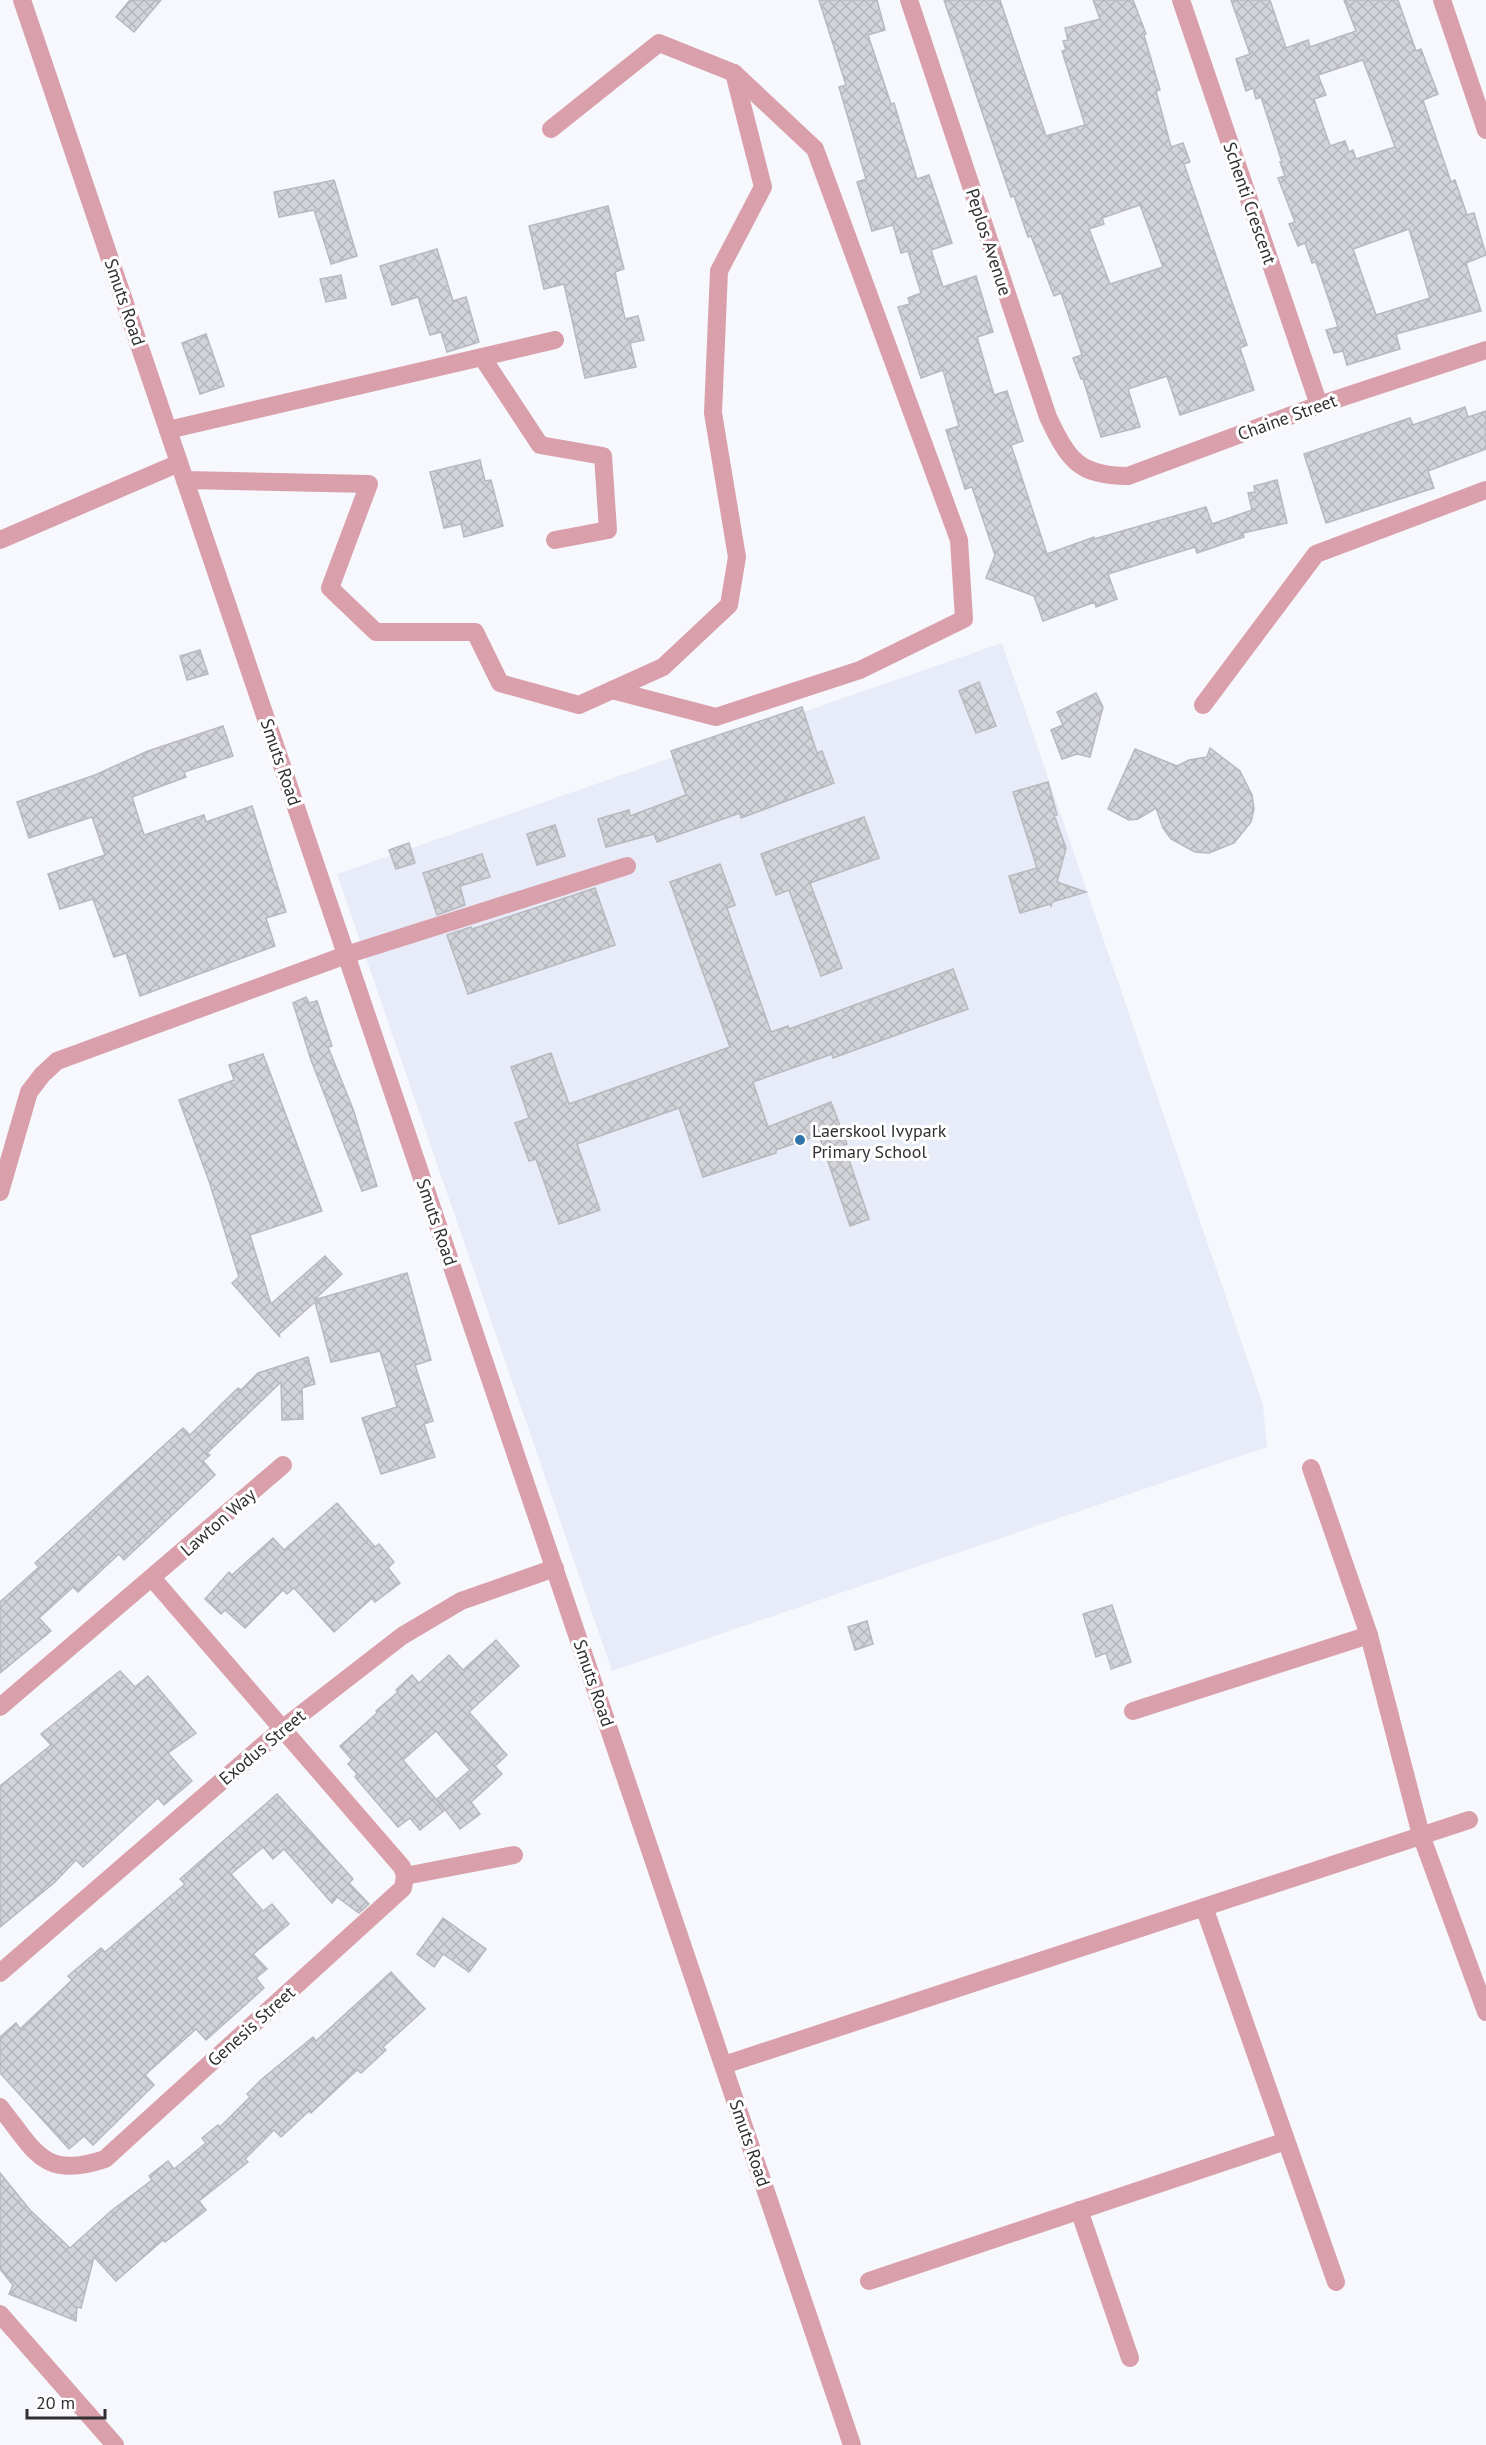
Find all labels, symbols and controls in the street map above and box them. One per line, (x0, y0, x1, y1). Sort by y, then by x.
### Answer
street label: Schenti Crescent (1218, 139, 1282, 267)
street label: Peplos Avenue (961, 186, 1017, 298)
street label: Smuts Road (99, 255, 151, 349)
street label: Chaine Street (1234, 388, 1340, 446)
street label: Smuts Road (255, 715, 307, 809)
place label: Laerskool Ivypark Primary School (812, 1119, 947, 1163)
marker: Laerskool Ivypark Primary School (793, 1133, 807, 1147)
street label: Smuts Road (411, 1175, 463, 1269)
street label: Lawton Way (176, 1483, 261, 1561)
street label: Smuts Road (568, 1636, 620, 1730)
street label: Exodus Street (214, 1704, 310, 1790)
street label: Genesis Street (202, 1981, 300, 2071)
street label: Smuts Road (724, 2096, 776, 2190)
scale bar (27, 2382, 105, 2420)
text: 20 m (36, 2391, 75, 2414)

